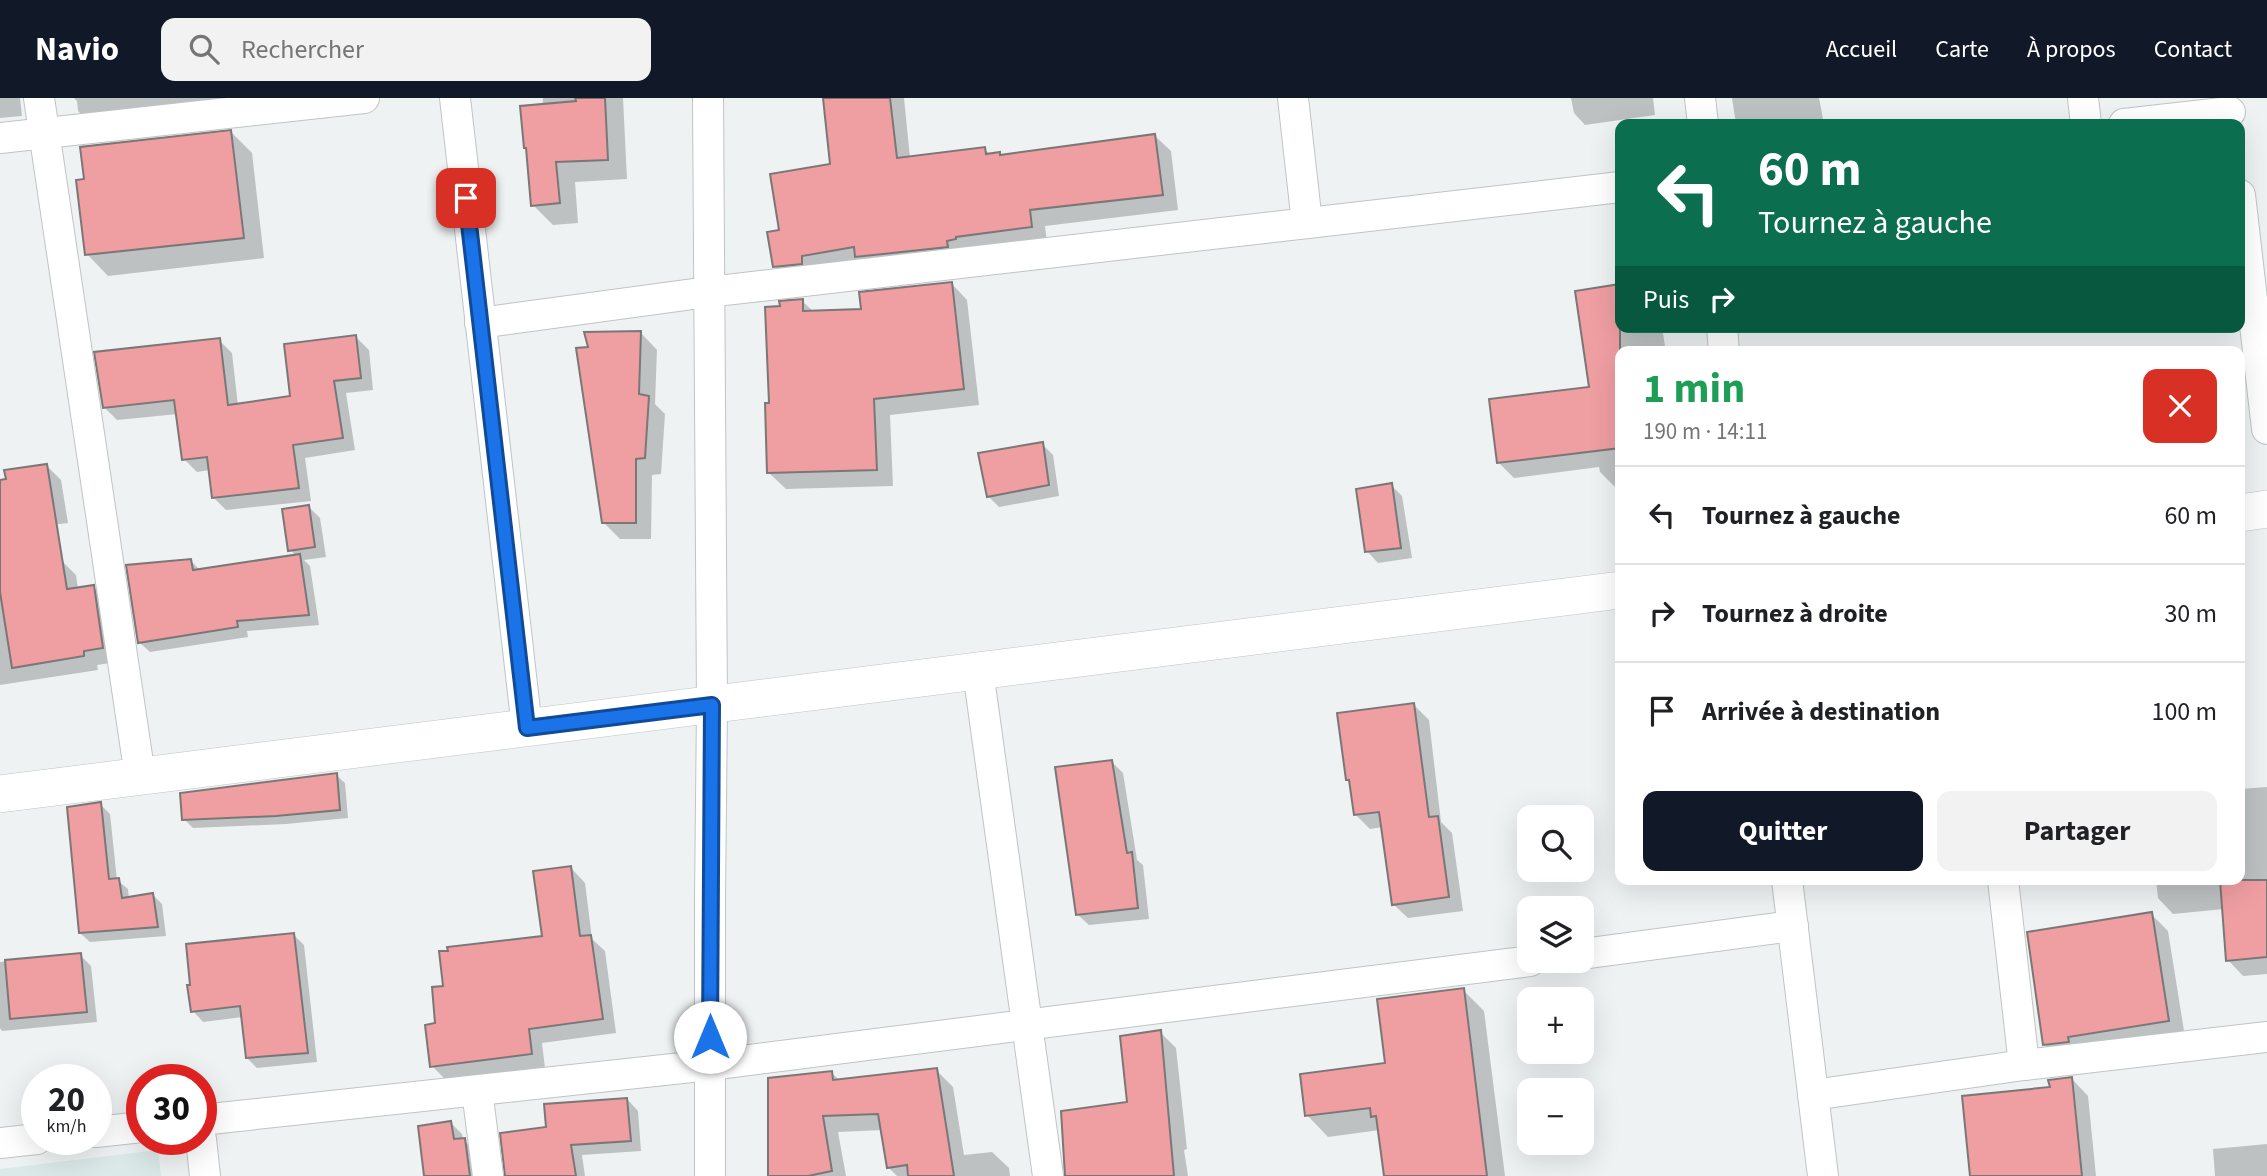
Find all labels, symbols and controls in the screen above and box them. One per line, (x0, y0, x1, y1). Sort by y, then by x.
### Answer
search box (161, 18, 651, 81)
text: Navio (35, 26, 119, 73)
icon: search (185, 30, 223, 68)
text: Rechercher (241, 31, 364, 68)
text: Accueil (1826, 32, 1897, 67)
text: Carte (1935, 32, 1989, 67)
text: À propos (2027, 32, 2116, 67)
text: Contact (2154, 32, 2232, 67)
text: 60 m (1758, 135, 1862, 205)
icon: left (1643, 147, 1734, 238)
pin (436, 168, 496, 228)
icon: arrive (447, 179, 485, 217)
text: Tournez à gauche (1758, 200, 1992, 246)
icon: right (1703, 280, 1741, 318)
text: Puis (1643, 281, 1689, 318)
text: 1 min (1643, 359, 1745, 419)
button: close (2143, 369, 2217, 443)
text: 190 m · 14:11 (1643, 415, 1767, 448)
icon: left (1643, 496, 1681, 534)
text: Tournez à gauche (1702, 497, 1901, 534)
text: 60 m (2164, 497, 2217, 534)
icon: right (1643, 594, 1681, 632)
text: Tournez à droite (1702, 595, 1888, 632)
text: 30 m (2164, 595, 2217, 632)
icon: arrive (1643, 692, 1681, 730)
text: Arrivée à destination (1702, 693, 1940, 730)
text: 100 m (2151, 693, 2217, 730)
button: Quitter (1643, 791, 1923, 871)
button: Partager (1937, 791, 2217, 871)
map controls (1517, 805, 1594, 1155)
button: search (1517, 805, 1594, 882)
button: layers (1517, 896, 1594, 973)
button: + (1517, 987, 1594, 1064)
position arrow (673, 1000, 747, 1074)
speed limit sign: 30 (126, 1064, 217, 1155)
text: 20 (48, 1075, 85, 1125)
button: − (1517, 1078, 1594, 1155)
text: km/h (47, 1114, 86, 1139)

